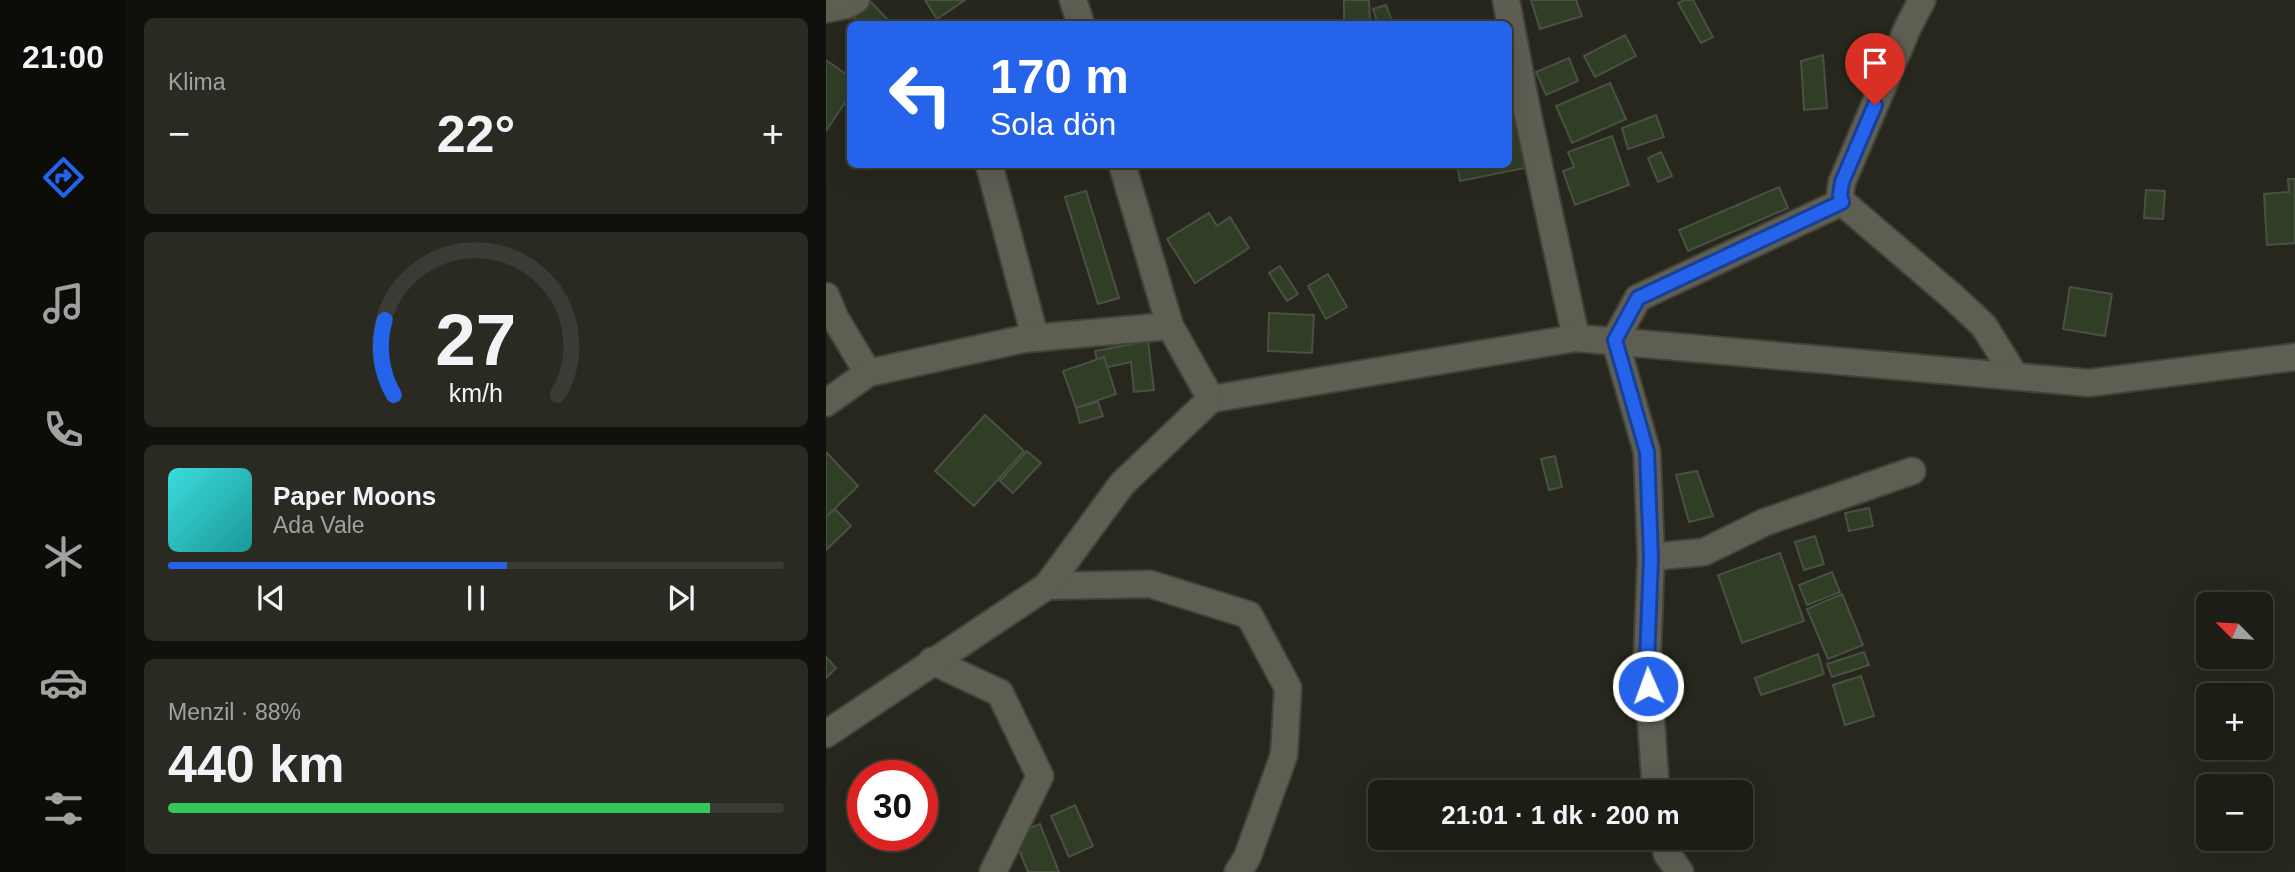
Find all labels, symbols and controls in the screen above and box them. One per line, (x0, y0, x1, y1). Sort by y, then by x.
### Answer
pin (1845, 33, 1905, 105)
text: 21:00 (22, 39, 104, 75)
icon: arrive (1856, 44, 1894, 82)
icon: left (875, 49, 966, 140)
text: 170 m (990, 49, 1129, 103)
text: Klima (168, 69, 226, 95)
text: 22° (437, 105, 515, 163)
text: Sola dön (990, 106, 1116, 142)
text: − (168, 113, 190, 155)
text: + (762, 113, 784, 155)
icon: directions (39, 153, 88, 202)
icon: music (39, 279, 88, 328)
text: 27 (436, 300, 516, 381)
text: km/h (449, 379, 503, 407)
icon: phone (39, 405, 88, 454)
text: Paper Moons (273, 481, 436, 511)
text: Ada Vale (273, 512, 365, 538)
icon: climate (39, 532, 88, 581)
icon: previous (252, 579, 290, 617)
icon: pause (457, 579, 495, 617)
icon: next (662, 579, 700, 617)
north arrow (2196, 592, 2273, 668)
map controls (2196, 592, 2273, 851)
position arrow (1611, 649, 1685, 723)
icon: car (39, 658, 88, 707)
button: + (2196, 683, 2273, 760)
text: Menzil · 88% (168, 699, 301, 725)
text: 440 km (168, 735, 344, 793)
speed limit sign: 30 (847, 760, 938, 851)
button: − (2196, 774, 2273, 851)
icon: filters (39, 784, 88, 833)
text: 21:01 · 1 dk · 200 m (1441, 800, 1680, 830)

